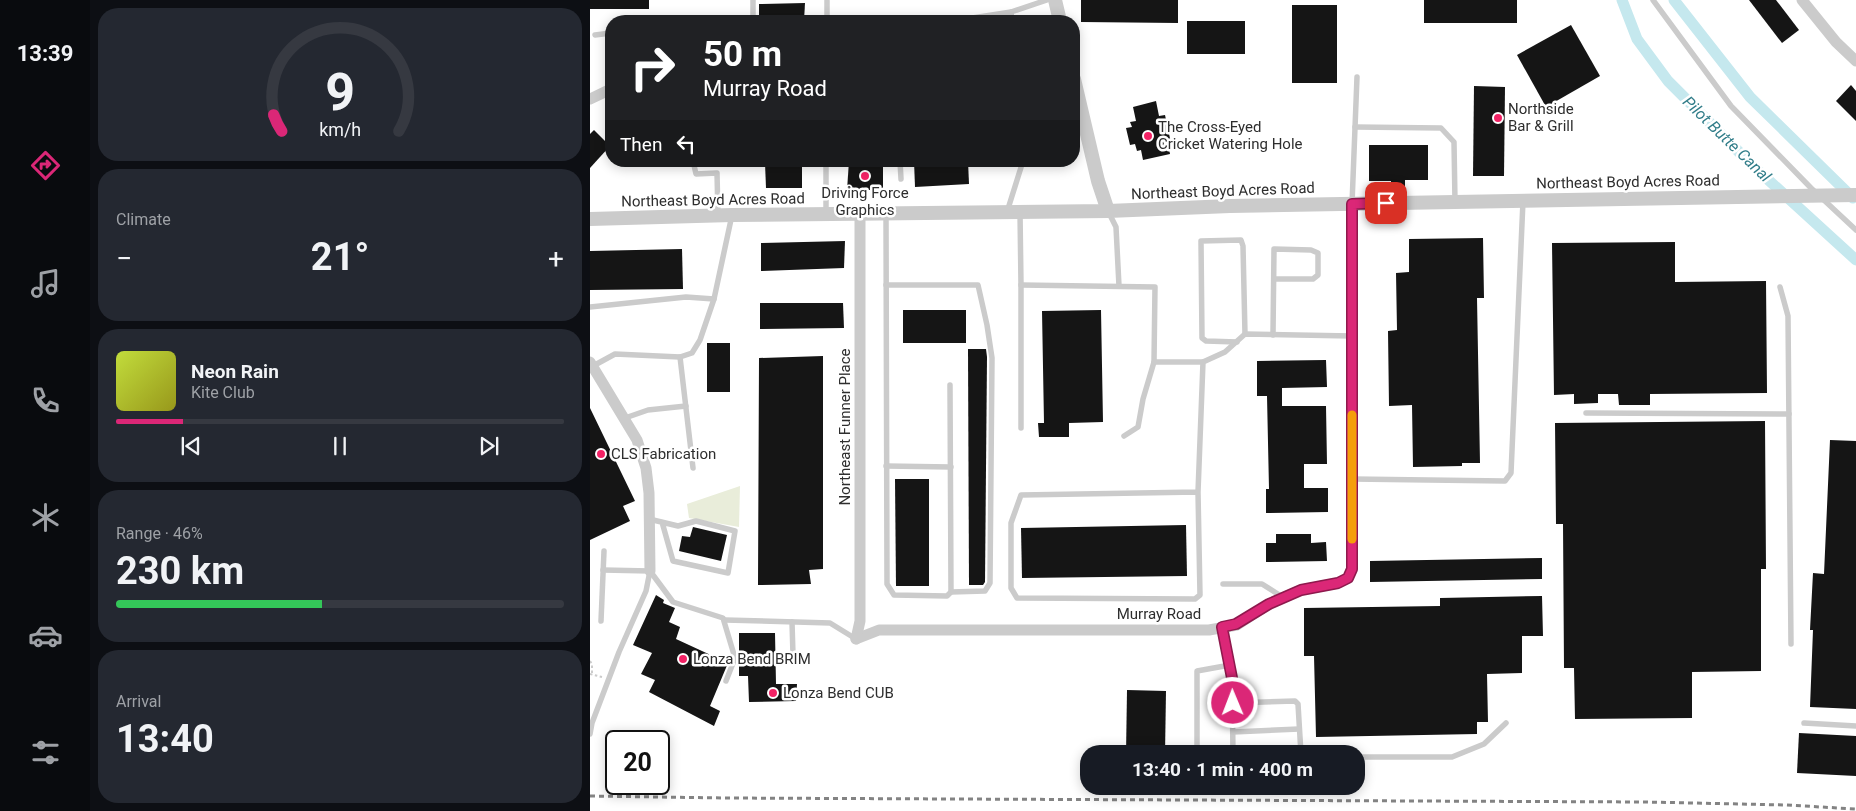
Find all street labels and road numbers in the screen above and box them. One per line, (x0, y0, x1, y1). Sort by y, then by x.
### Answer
street label: Northeast Boyd Acres Road (1536, 171, 1720, 193)
street label: Northeast Boyd Acres Road (1131, 179, 1315, 203)
street label: Northeast Boyd Acres Road (621, 189, 805, 211)
street label: Northeast Funner Place (836, 348, 854, 506)
street label: Murray Road (1117, 605, 1201, 623)

